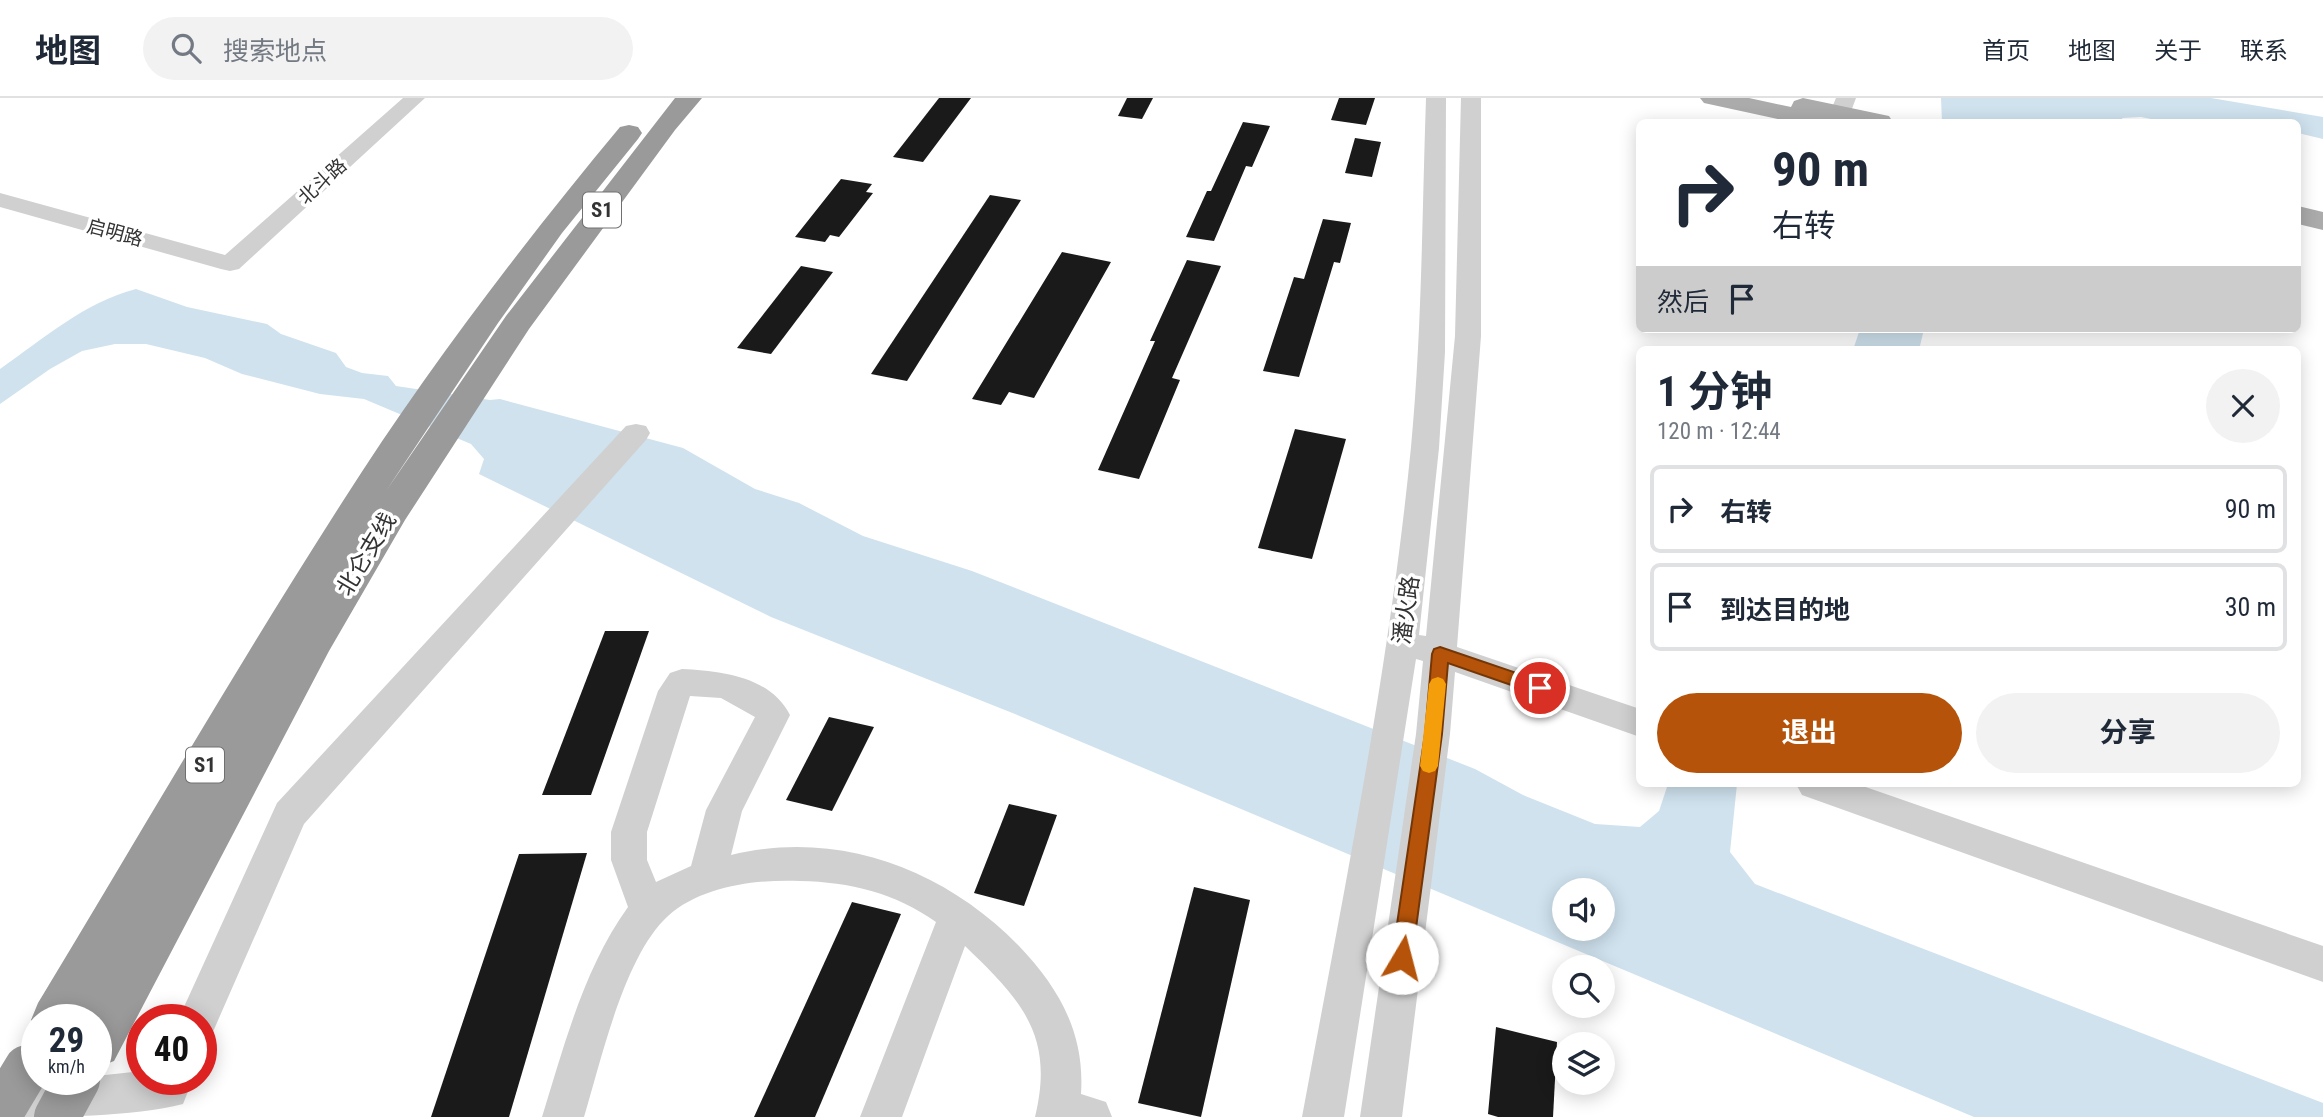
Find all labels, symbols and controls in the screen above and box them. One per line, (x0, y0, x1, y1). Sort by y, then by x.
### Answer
search box (143, 17, 633, 80)
icon: search (167, 29, 205, 67)
text: 地图 (35, 31, 101, 70)
text: 搜索地点 (223, 36, 327, 66)
text: 首页 (1982, 37, 2030, 65)
text: 地图 (2068, 37, 2116, 65)
text: 关于 (2154, 37, 2202, 65)
text: 联系 (2240, 37, 2288, 65)
text: 90 m (1772, 141, 1869, 198)
icon: right (1657, 147, 1748, 238)
street label: 北斗路 (293, 154, 351, 209)
road number: S1 (583, 192, 621, 228)
text: 右转 (1772, 207, 1836, 245)
street label: 启明路 (84, 214, 145, 251)
icon: arrive (1723, 280, 1761, 318)
text: 然后 (1657, 287, 1709, 317)
text: 1 分钟 (1657, 367, 1772, 416)
button: close (2206, 369, 2280, 443)
text: 120 m · 12:44 (1657, 418, 1781, 445)
icon: right (1661, 490, 1699, 528)
text: 90 m (2225, 494, 2276, 524)
text: 右转 (1720, 497, 1772, 527)
street label: 北仑支线 (331, 508, 402, 601)
street label: 潘火路 (1388, 574, 1425, 646)
icon: arrive (1661, 588, 1699, 626)
text: 30 m (2225, 592, 2276, 622)
text: 到达目的地 (1720, 595, 1850, 625)
pin (1510, 658, 1570, 718)
icon: arrive (1521, 669, 1559, 707)
button: 退出 (1657, 693, 1962, 773)
button: 分享 (1976, 693, 2280, 773)
road number: S1 (186, 748, 224, 782)
map controls (1552, 878, 1615, 1095)
button: sound (1552, 878, 1615, 941)
position arrow (1365, 921, 1439, 995)
button: search (1552, 955, 1615, 1018)
speed limit sign: 40 (126, 1004, 217, 1095)
text: 29 (49, 1020, 84, 1061)
button: layers (1552, 1032, 1615, 1095)
text: km/h (48, 1056, 85, 1077)

